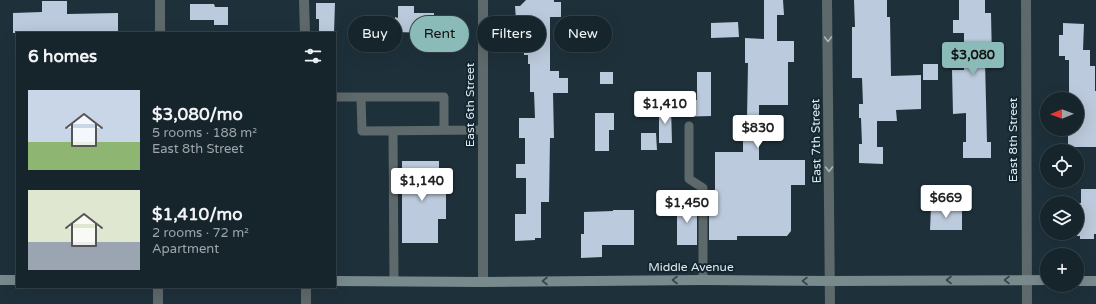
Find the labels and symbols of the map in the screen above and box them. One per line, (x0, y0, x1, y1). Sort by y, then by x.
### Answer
one-way arrow (824, 36, 832, 42)
pin: $3,080 (940, 42, 1006, 76)
street label: East 6th Street (463, 62, 477, 147)
pin: $1,410 (632, 91, 698, 125)
north arrow (1040, 92, 1084, 136)
street label: East 8th Street (1006, 97, 1020, 182)
street label: East 7th Street (808, 98, 824, 183)
pin: $830 (734, 115, 782, 149)
one-way arrow (825, 166, 833, 172)
pin: $1,140 (389, 168, 455, 202)
pin: $669 (922, 185, 970, 219)
pin: $1,450 (654, 190, 720, 224)
street label: Middle Avenue (648, 260, 734, 274)
one-way arrow (672, 276, 678, 284)
one-way arrow (946, 276, 952, 284)
one-way arrow (1004, 276, 1010, 284)
one-way arrow (542, 277, 548, 285)
one-way arrow (802, 277, 808, 285)

